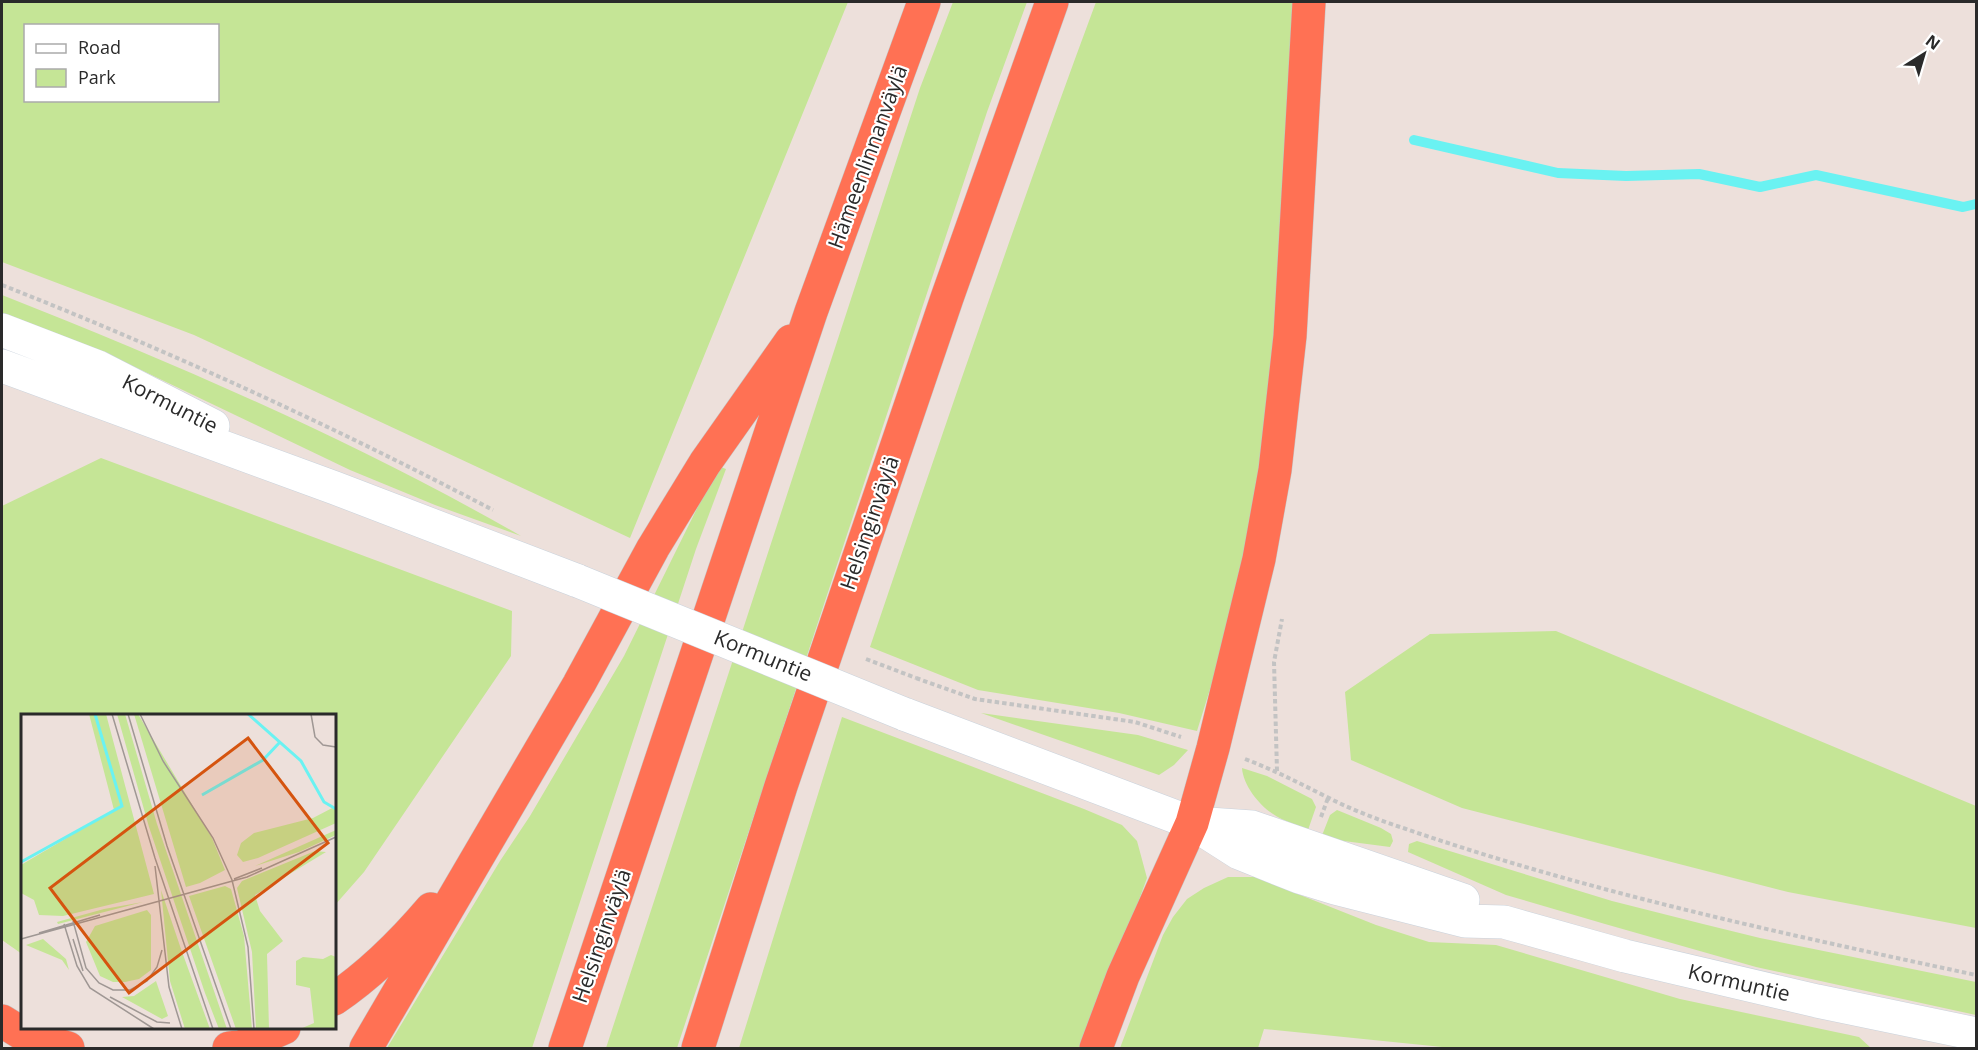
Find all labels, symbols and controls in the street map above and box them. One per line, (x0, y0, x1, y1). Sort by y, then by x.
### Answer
legend (24, 24, 219, 102)
north arrow (1894, 24, 1954, 84)
text: N (1921, 29, 1945, 55)
text: Road (78, 35, 121, 59)
street label: Hämeenlinnanväylä (821, 61, 913, 252)
text: Park (78, 65, 116, 89)
street label: Kormuntie (118, 367, 223, 439)
street label: Helsinginväylä (833, 452, 905, 593)
street label: Kormuntie (710, 623, 817, 688)
inset map (21, 714, 336, 1029)
street label: Helsinginväylä (565, 865, 637, 1006)
street label: Kormuntie (1685, 957, 1793, 1007)

